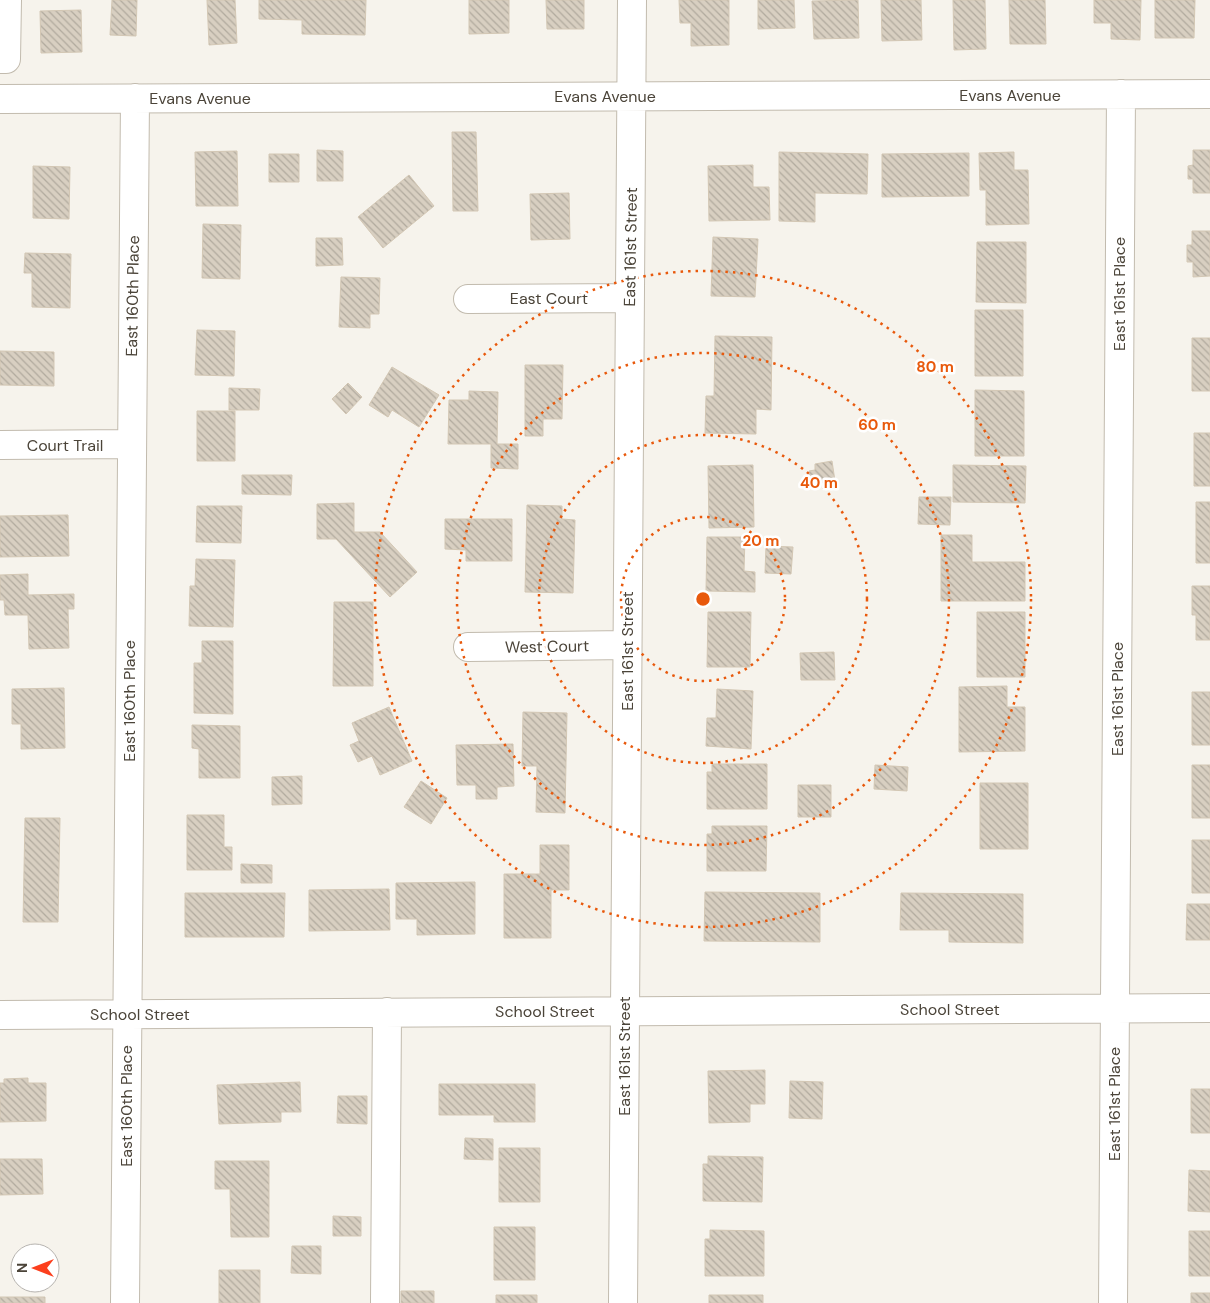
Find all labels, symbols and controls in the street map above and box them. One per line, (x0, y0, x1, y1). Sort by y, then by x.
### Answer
street label: Evans Avenue (959, 85, 1061, 106)
street label: Evans Avenue (554, 86, 656, 107)
street label: Evans Avenue (149, 88, 251, 109)
street label: East 161st Street (619, 187, 642, 307)
street label: East 160th Place (121, 235, 144, 357)
street label: East 161st Place (1109, 237, 1130, 351)
street label: East Court (510, 288, 588, 309)
text: 80 m (916, 357, 954, 377)
text: 60 m (858, 415, 896, 435)
street label: Court Trail (27, 435, 103, 456)
text: 40 m (800, 473, 838, 493)
text: 20 m (743, 531, 779, 551)
centre of rings (694, 590, 712, 608)
street label: East 161st Street (617, 591, 638, 711)
street label: West Court (505, 635, 589, 658)
street label: East 160th Place (119, 640, 140, 762)
street label: East 161st Place (1107, 642, 1128, 756)
street label: East 161st Street (614, 996, 635, 1116)
street label: School Street (900, 999, 1000, 1020)
street label: School Street (495, 1001, 595, 1022)
street label: School Street (90, 1004, 190, 1025)
street label: East 160th Place (116, 1045, 137, 1167)
street label: East 161st Place (1104, 1047, 1125, 1161)
north arrow (10, 1243, 60, 1293)
text: N (13, 1263, 31, 1273)

